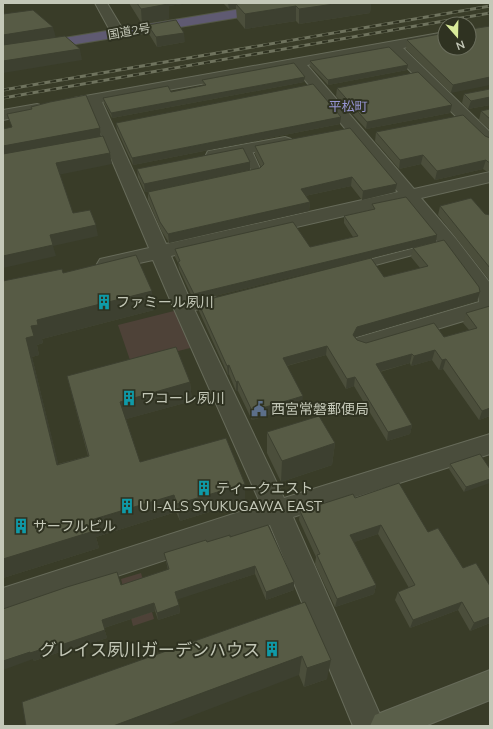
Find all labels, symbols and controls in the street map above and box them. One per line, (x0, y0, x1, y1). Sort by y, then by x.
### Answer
north arrow (437, 16, 477, 56)
street label: 国道2号 (106, 20, 152, 42)
text: N (454, 37, 467, 53)
district label: 平松町 (328, 98, 368, 114)
building icon: ファミール夙川 (95, 293, 113, 311)
place label: ファミール夙川 (116, 293, 214, 311)
building icon: ワコーレ夙川 (120, 389, 138, 407)
place label: ワコーレ夙川 (141, 389, 225, 407)
public building icon: 西宮常磐郵便局 (250, 400, 268, 418)
place label: 西宮常磐郵便局 (271, 400, 369, 418)
building icon: ティークエスト (195, 479, 213, 497)
place label: ティークエスト (216, 479, 313, 497)
building icon: U I-ALS SYUKUGAWA EAST (118, 497, 136, 515)
place label: U I-ALS SYUKUGAWA EAST (139, 497, 323, 515)
building icon: サーフルビル (12, 517, 30, 535)
place label: サーフルビル (33, 517, 116, 535)
place label: グレイス夙川ガーデンハウス (40, 639, 260, 660)
building icon: グレイス夙川ガーデンハウス (263, 640, 281, 658)

